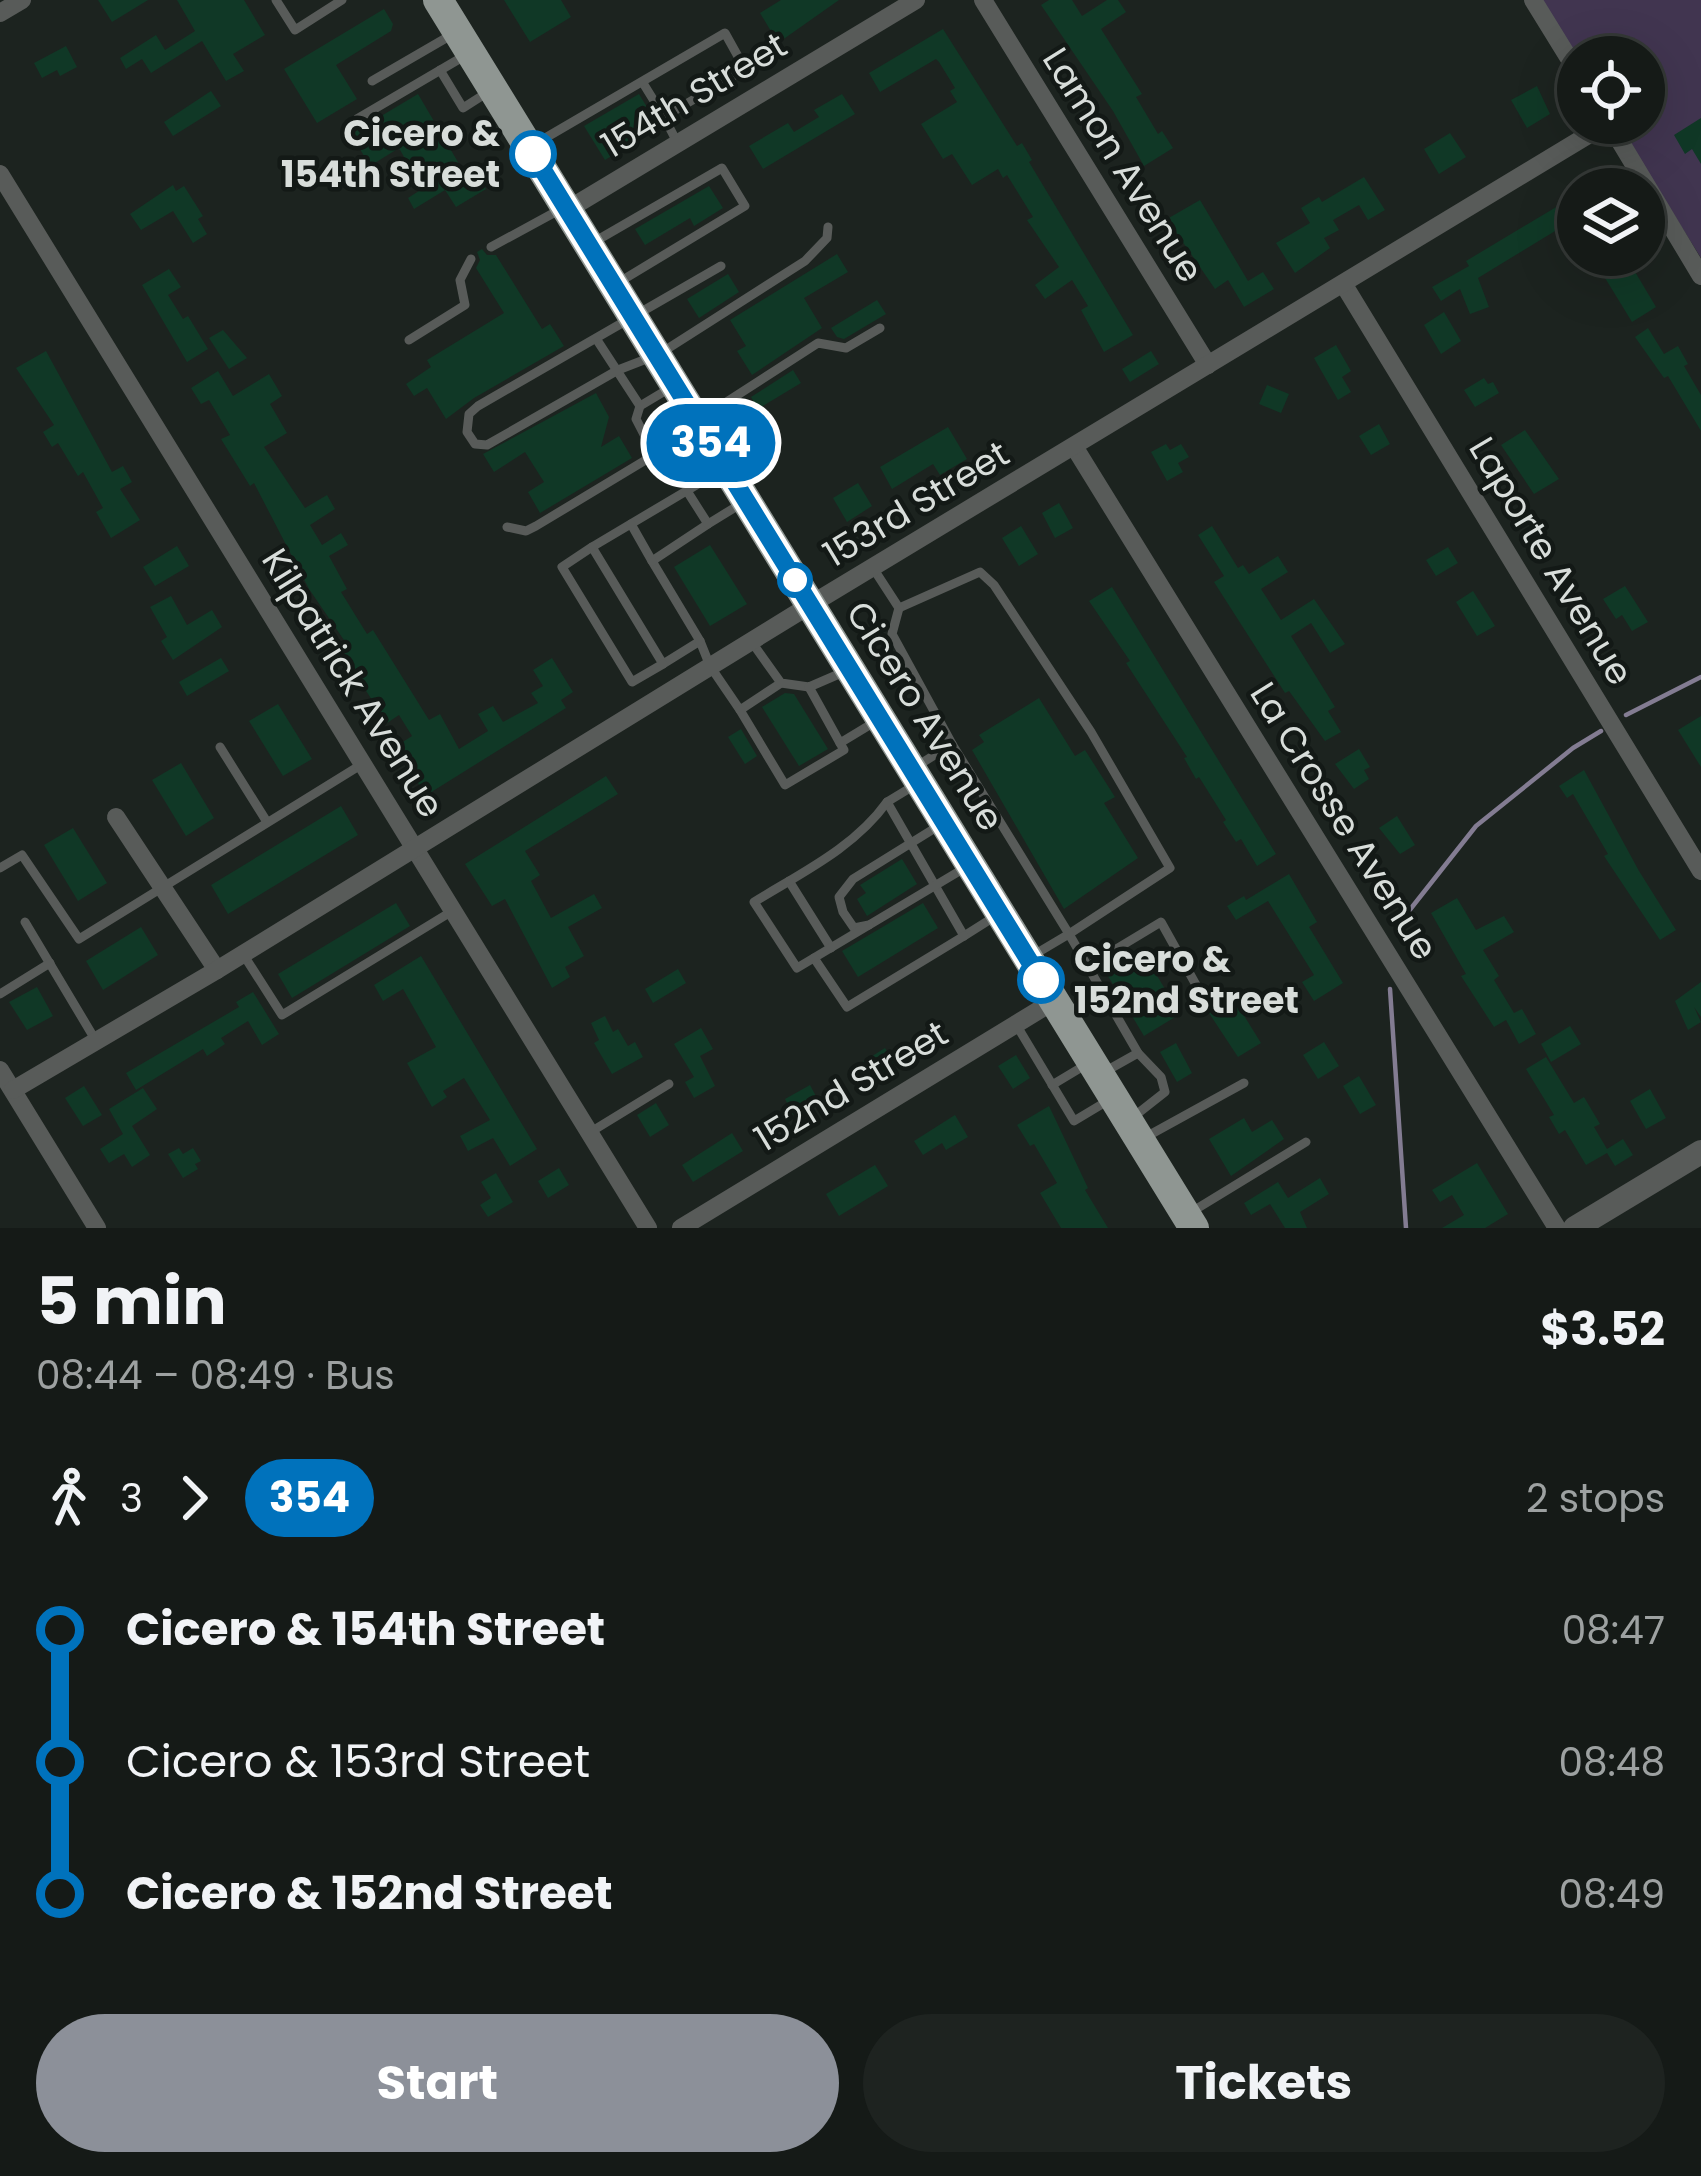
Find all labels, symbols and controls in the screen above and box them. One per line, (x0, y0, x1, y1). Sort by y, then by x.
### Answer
street label: 154th Street (592, 20, 796, 170)
map controls (1557, 36, 1665, 276)
button: locate (1557, 36, 1665, 144)
street label: Lamon Avenue (1030, 38, 1216, 292)
place label: Cicero & 154th Street (281, 108, 500, 200)
marker: Cicero & 154th Street (511, 132, 555, 176)
button: layers (1557, 168, 1665, 276)
line badge: 354 (642, 404, 780, 482)
text: 354 (670, 413, 752, 472)
street label: Laporte Avenue (1457, 427, 1645, 695)
street label: 153rd Street (814, 429, 1018, 579)
street label: Kilpatrick Avenue (250, 539, 456, 827)
unlabelled marker (779, 564, 811, 596)
street label: Cicero Avenue (834, 591, 1016, 841)
street label: La Crosse Avenue (1238, 672, 1450, 970)
place label: Cicero & 152nd Street (1074, 934, 1299, 1026)
marker: Cicero & 152nd Street (1019, 958, 1063, 1002)
street label: 152nd Street (745, 1008, 957, 1164)
text: 5 min (36, 1255, 227, 1347)
text: $3.52 (1541, 1298, 1665, 1361)
text: 08:44 – 08:49 · Bus (36, 1348, 395, 1403)
icon: walk (36, 1465, 102, 1531)
icon: forward (161, 1465, 227, 1531)
text: 354 (269, 1468, 350, 1527)
text: 3 (120, 1471, 143, 1526)
text: 2 stops (1526, 1471, 1665, 1526)
text: Cicero & 154th Street (126, 1598, 605, 1661)
text: 08:47 (1562, 1603, 1665, 1658)
text: Cicero & 153rd Street (126, 1730, 590, 1793)
text: 08:48 (1558, 1735, 1665, 1790)
text: Cicero & 152nd Street (126, 1862, 613, 1925)
text: 08:49 (1558, 1867, 1665, 1922)
button: Start (36, 2014, 839, 2152)
button: Tickets (863, 2014, 1665, 2152)

